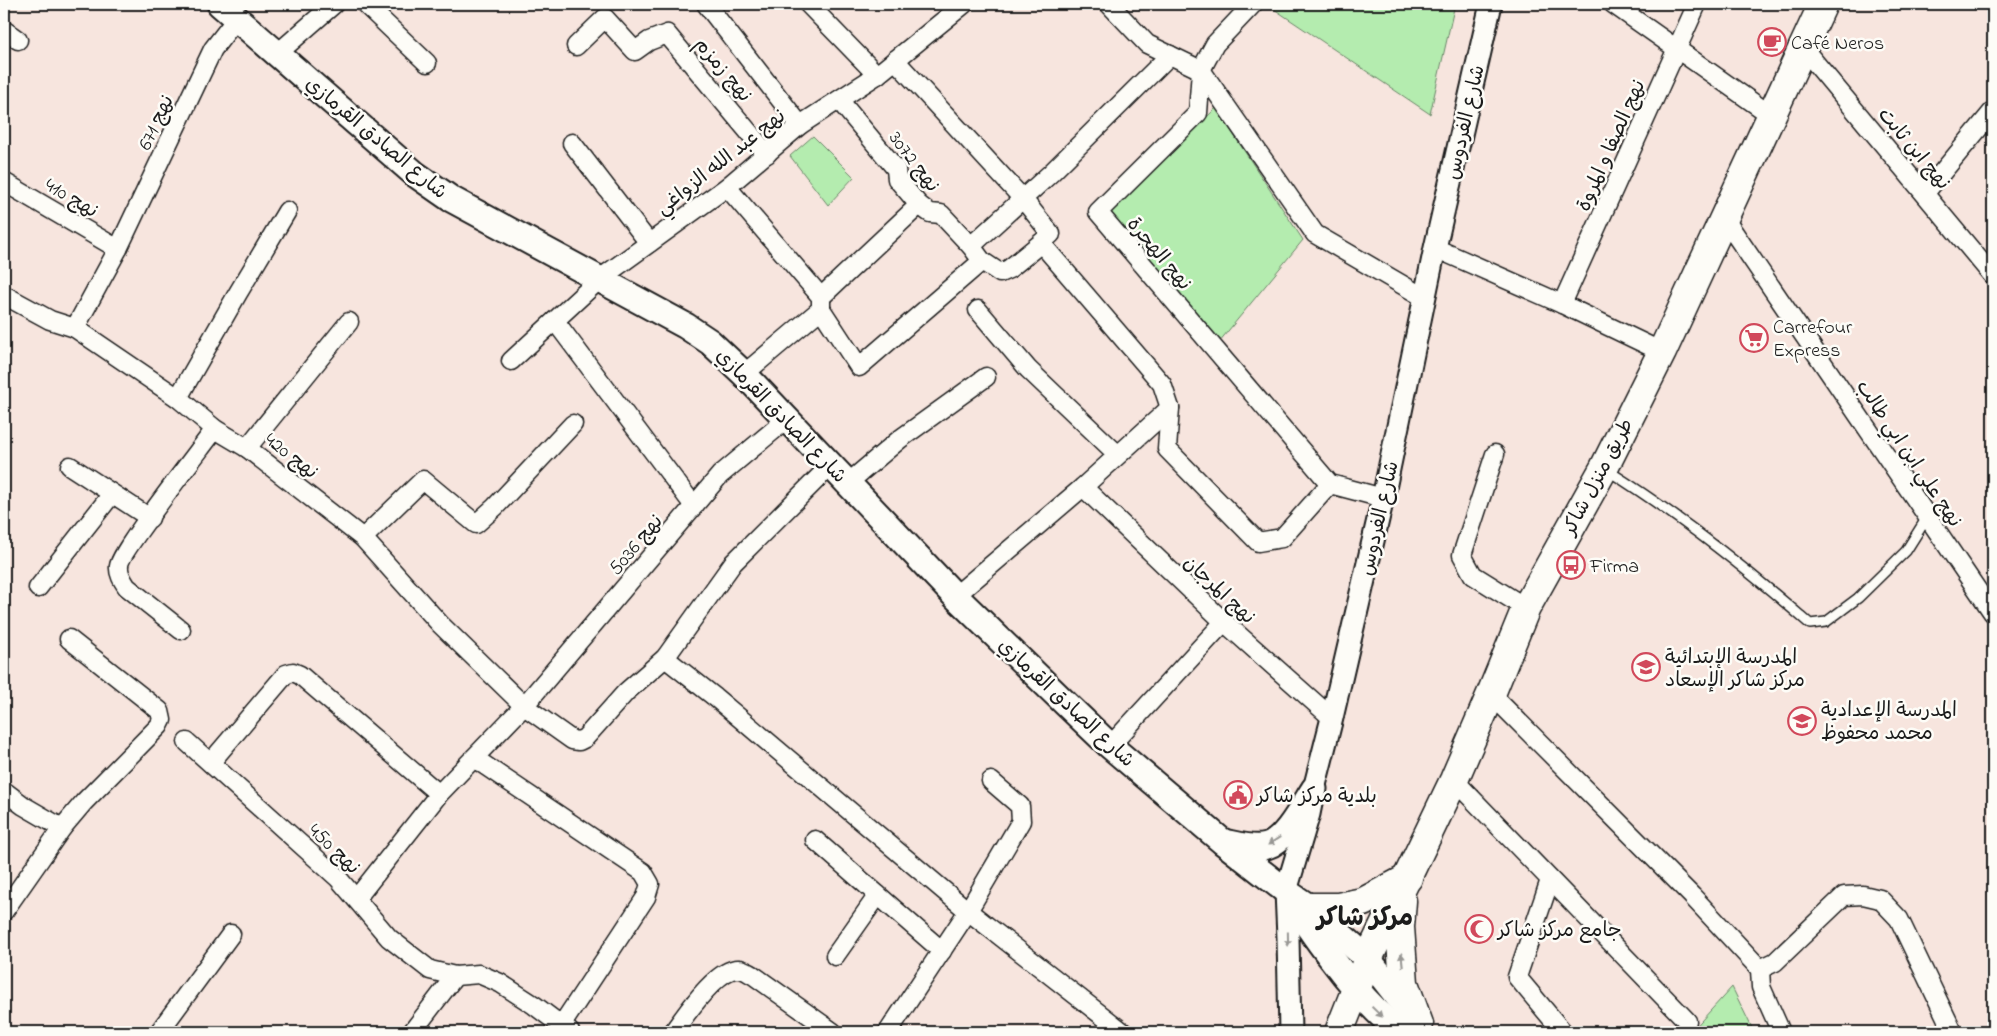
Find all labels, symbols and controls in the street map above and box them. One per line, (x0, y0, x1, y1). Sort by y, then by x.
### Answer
cafe icon: Café Neros (1757, 27, 1787, 57)
place label: Café Neros (1791, 30, 1884, 59)
street label: نهج زمزم (686, 32, 758, 109)
street label: شارع الفردوس (1439, 62, 1494, 183)
street label: شارع الصادق القرمازي (298, 71, 453, 207)
street label: نهج الصفا و المروة (1570, 76, 1654, 216)
street label: نهج 671 (132, 91, 183, 156)
street label: نهج ابن ثابت (1870, 102, 1956, 197)
street label: نهج عبد الله الزواغي (650, 103, 793, 224)
street label: نهج 3072 (880, 126, 946, 199)
street label: نهج 410 (38, 172, 103, 227)
street label: نهج الهجرة (1119, 212, 1197, 298)
place label: Carrefour Express (1773, 314, 1853, 366)
supermarket icon: Carrefour Express (1739, 323, 1769, 353)
street label: شارع الصادق القرمازي (708, 343, 852, 491)
street label: نهج علي ابن ابي طالب (1847, 375, 1968, 534)
street label: طريق منزل شاكر (1555, 414, 1642, 542)
street label: نهج 420 (257, 427, 324, 487)
street label: شارع الفردوس (1353, 458, 1408, 579)
street label: نهج 5036 (603, 509, 671, 582)
street label: نهج المرجان (1176, 550, 1261, 632)
bus stop icon: Firma (1556, 550, 1586, 580)
place label: Firma (1589, 553, 1639, 582)
street label: شارع الصادق القرمازي (990, 633, 1140, 775)
place label: المدرسة الإبتدائية مركز شاكر الإسعاد (1665, 644, 1805, 696)
school or university icon: المدرسة الإبتدائية مركز شاكر الإسعاد (1631, 652, 1661, 682)
place label: المدرسة الإعدادية محمد محفوظ (1821, 697, 1957, 749)
school or university icon: المدرسة الإعدادية محمد محفوظ (1787, 706, 1817, 736)
public building icon: بلدية مركز شاكر (1223, 780, 1253, 810)
place label: بلدية مركز شاكر (1255, 783, 1377, 812)
street label: نهج 450 (301, 817, 366, 882)
one-way arrow (1267, 836, 1280, 846)
district label: مركز شاكر (1315, 901, 1413, 937)
mosque icon: جامع مركز شاكر (1464, 914, 1494, 944)
place label: جامع مركز شاكر (1496, 917, 1622, 946)
one-way arrow (1284, 932, 1292, 948)
one-way arrow (1398, 952, 1406, 968)
one-way arrow (1371, 1006, 1383, 1018)

